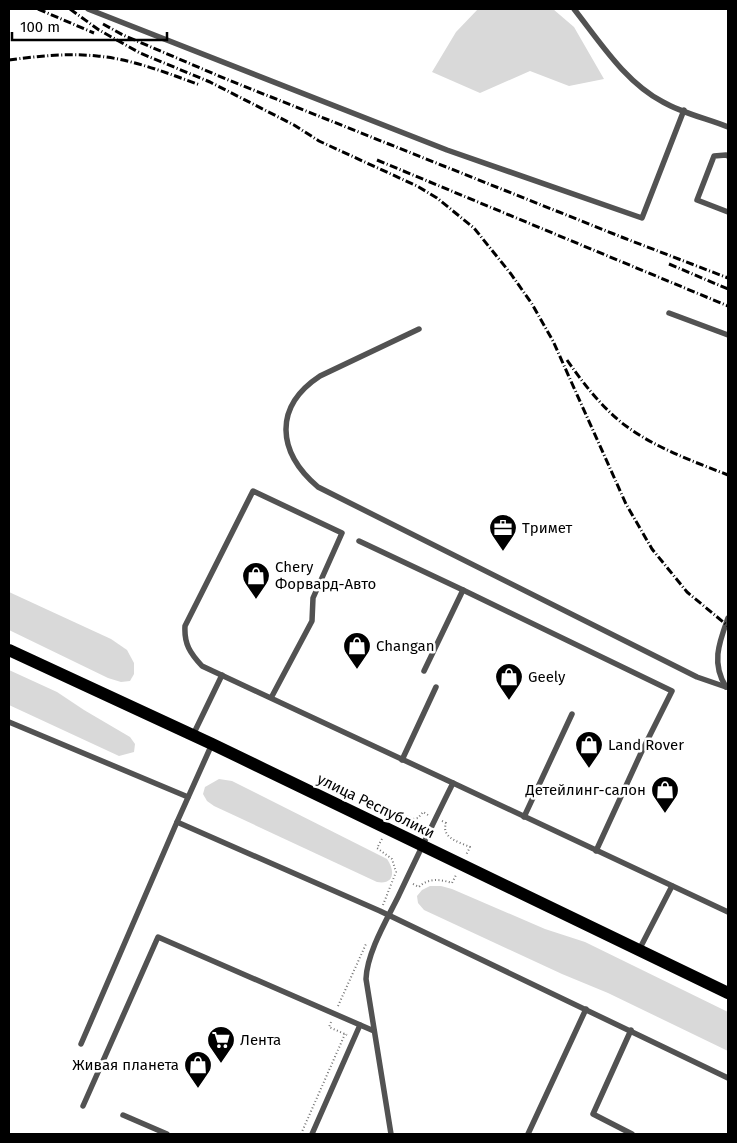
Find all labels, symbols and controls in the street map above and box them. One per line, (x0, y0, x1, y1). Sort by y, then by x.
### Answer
scale bar (12, 10, 168, 42)
text: 100 m (20, 18, 60, 36)
office icon: Тримет (488, 513, 518, 552)
place label: Тримет (522, 519, 573, 537)
place label: Chery Форвард-Авто (275, 558, 376, 593)
shop icon: Chery Форвард-Авто (241, 561, 271, 600)
shop icon: Changan (342, 631, 372, 670)
place label: Changan (376, 637, 434, 655)
shop icon: Geely (494, 662, 524, 701)
place label: Geely (528, 668, 566, 686)
shop icon: Land Rover (574, 730, 604, 769)
place label: Land Rover (608, 736, 684, 754)
street label: улица Республики (314, 770, 438, 842)
shop icon: Детейлинг-салон (650, 775, 680, 814)
place label: Детейлинг-салон (525, 781, 646, 799)
supermarket icon: Лента (206, 1025, 236, 1064)
place label: Лента (240, 1031, 281, 1049)
shop icon: Живая планета (183, 1050, 213, 1089)
place label: Живая планета (72, 1056, 179, 1074)

